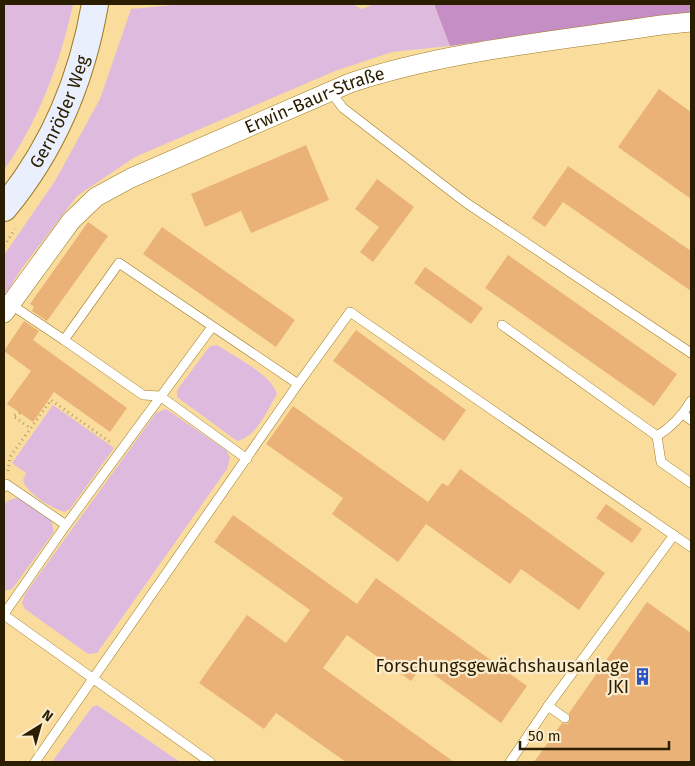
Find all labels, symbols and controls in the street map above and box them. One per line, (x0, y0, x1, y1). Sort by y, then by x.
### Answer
street label: Gernröder Weg (25, 52, 94, 172)
street label: Erwin-Baur-Straße (241, 62, 387, 138)
place label: Forschungsgewächshausanlage JKI (375, 655, 629, 698)
building icon: Forschungsgewächshausanlage JKI (633, 666, 653, 686)
north arrow (15, 701, 65, 751)
text: N (39, 706, 56, 726)
scale bar (520, 718, 669, 750)
text: 50 m (528, 727, 561, 745)

